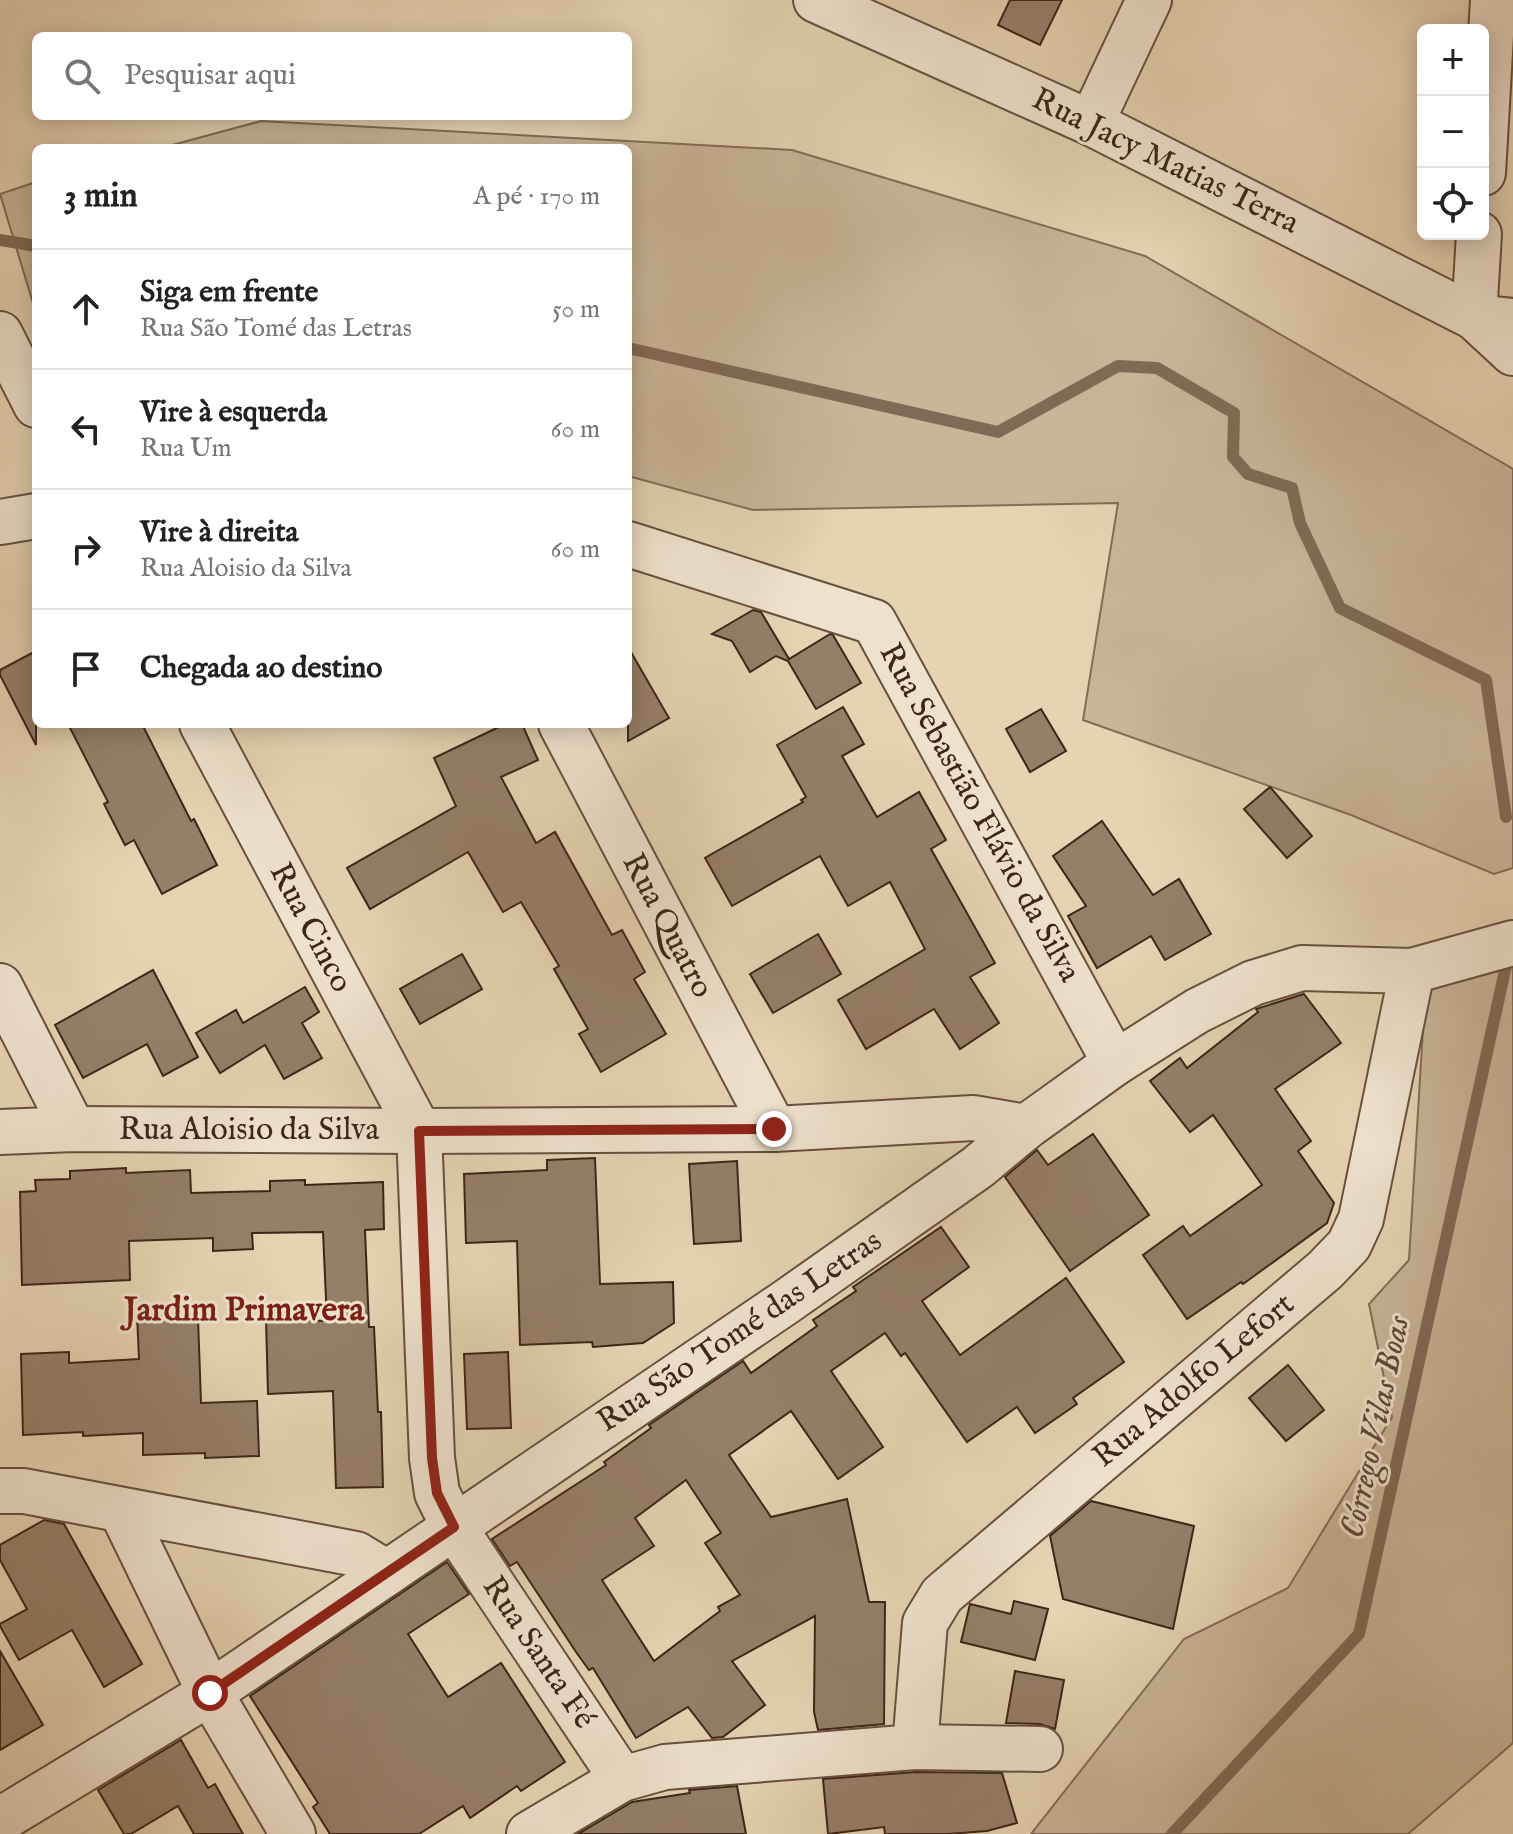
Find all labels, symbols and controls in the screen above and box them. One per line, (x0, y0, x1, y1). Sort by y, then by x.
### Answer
map controls (1417, 24, 1489, 240)
button: + (1417, 24, 1489, 96)
search box (32, 32, 632, 120)
icon: search (60, 54, 104, 98)
text: Pesquisar aqui (124, 57, 296, 95)
street label: Rua Jacy Matias Terra (1025, 80, 1305, 245)
button: − (1417, 96, 1489, 168)
button: locate (1417, 168, 1489, 240)
text: 3 min (64, 175, 138, 218)
text: A pé · 170 m (473, 180, 600, 213)
text: Siga em frente (140, 274, 318, 312)
icon: ahead (64, 287, 108, 331)
text: 50 m (552, 293, 600, 326)
text: Rua São Tomé das Letras (140, 312, 412, 345)
text: Vire à esquerda (140, 394, 327, 432)
icon: left (64, 407, 108, 451)
text: 60 m (551, 413, 600, 446)
text: Rua Um (140, 432, 231, 465)
text: Vire à direita (140, 514, 299, 552)
icon: right (64, 527, 108, 571)
text: 60 m (551, 533, 600, 566)
text: Rua Aloisio da Silva (140, 552, 352, 585)
street label: Rua Sebastião Flávio da Silva (869, 636, 1089, 990)
icon: arrive (64, 647, 108, 691)
text: Chegada ao destino (140, 650, 382, 688)
street label: Rua Quatro (612, 847, 722, 1005)
street label: Rua Cinco (259, 856, 361, 1000)
street label: Rua Aloisio da Silva (119, 1110, 379, 1151)
route end (756, 1111, 792, 1147)
street label: Rua São Tomé das Letras (590, 1221, 890, 1443)
street label: Rua Adolfo Lefort (1085, 1285, 1303, 1477)
district label: Jardim Primavera (120, 1289, 366, 1332)
water label: Córrego Vilas Boas (1331, 1312, 1421, 1542)
street label: Rua Santa Fé (472, 1569, 604, 1737)
route start (192, 1675, 228, 1711)

